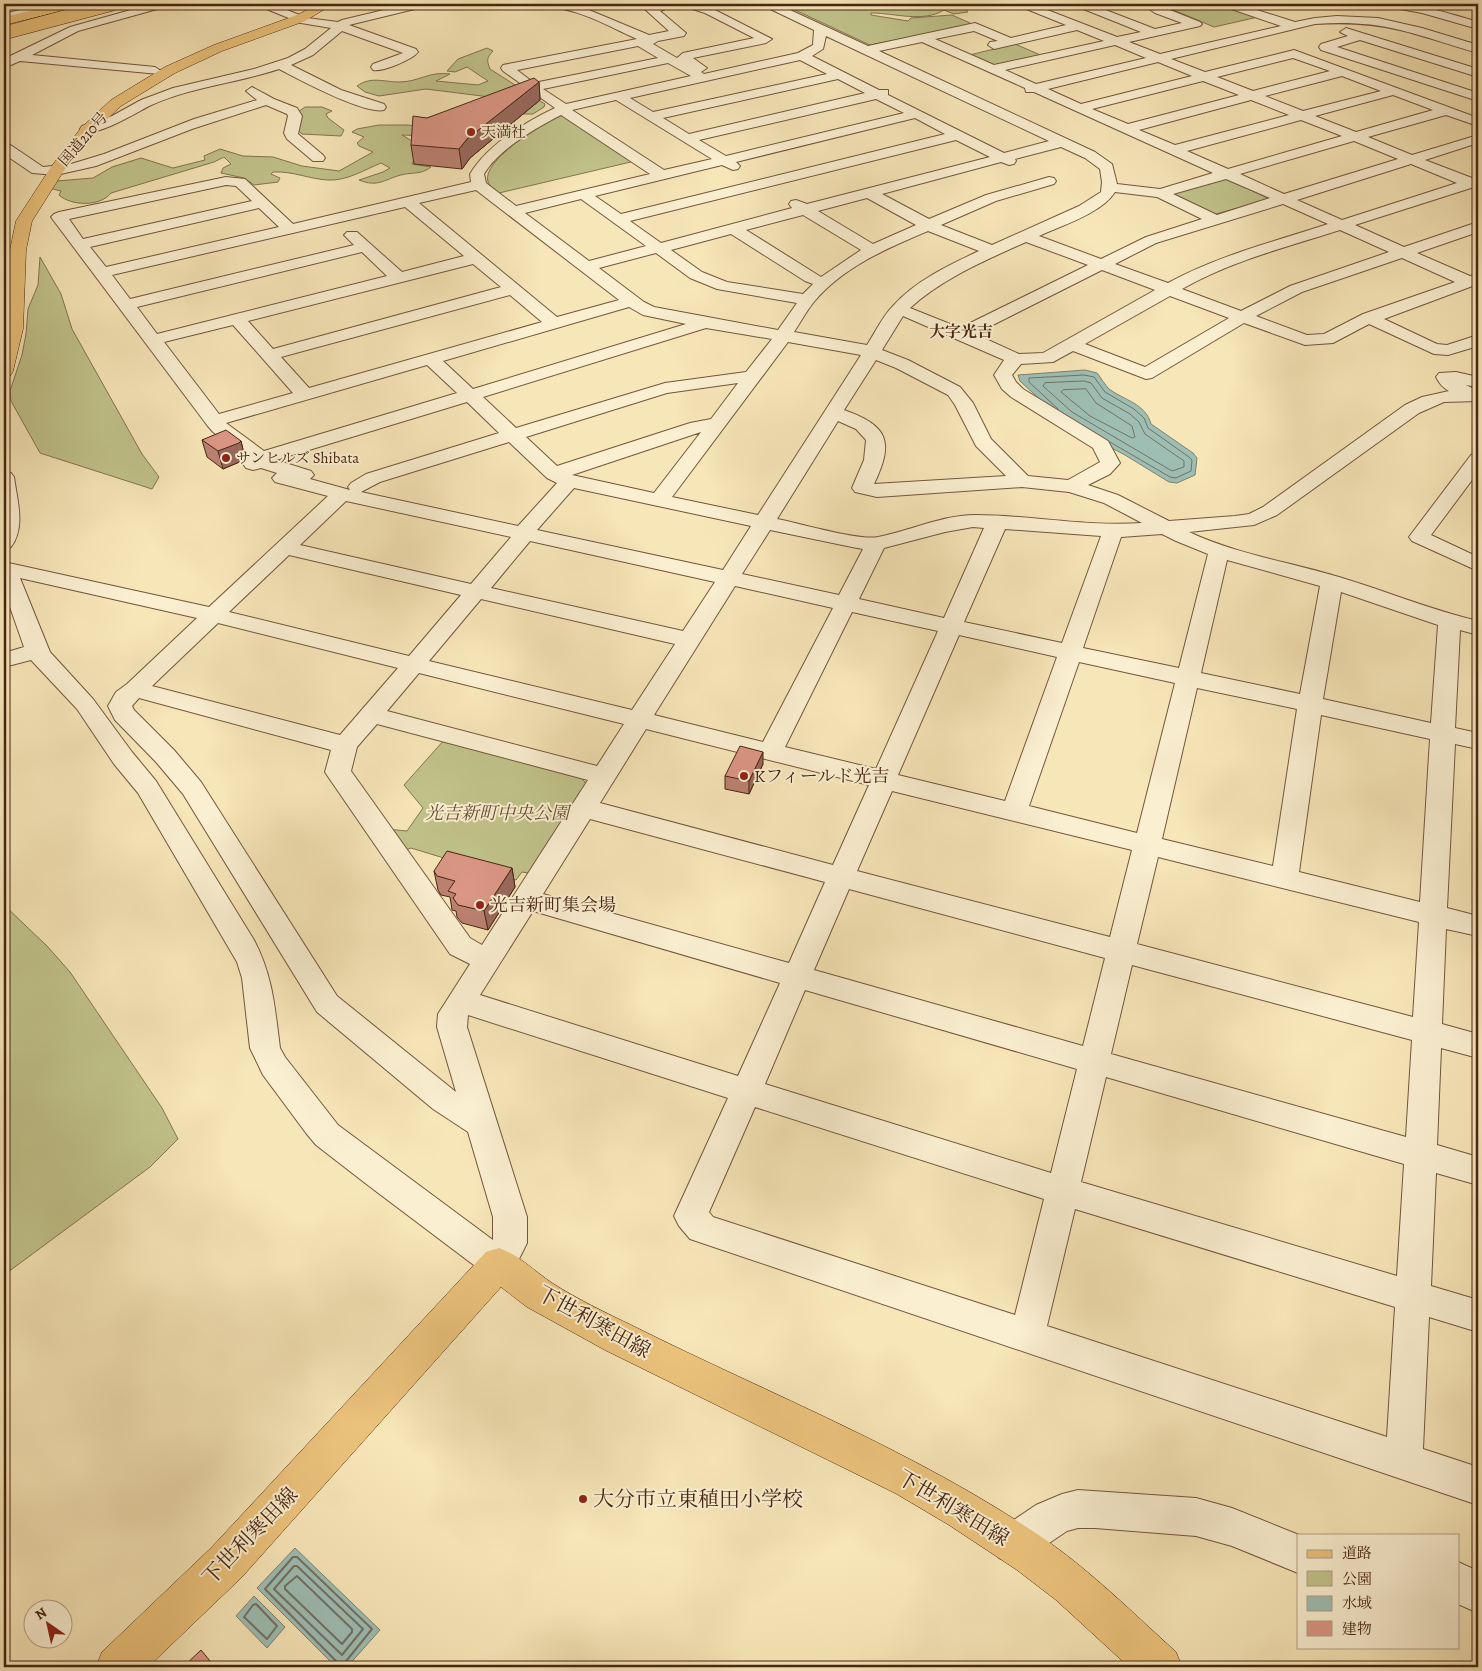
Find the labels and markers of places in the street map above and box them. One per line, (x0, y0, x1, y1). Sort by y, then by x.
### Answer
place label: 天満社 (481, 122, 526, 142)
marker: 天満社 (465, 126, 477, 138)
place label: サンヒルズ Shibata (236, 448, 359, 468)
marker: サンヒルズ Shibata (220, 452, 232, 464)
place label: Kフィールド光吉 (754, 764, 890, 788)
marker: Kフィールド光吉 (738, 770, 750, 782)
place label: 光吉新町集会場 (490, 893, 616, 917)
marker: 光吉新町集会場 (474, 899, 486, 911)
place label: 大分市立東稙田小学校 (593, 1485, 803, 1513)
marker: 大分市立東稙田小学校 (577, 1493, 589, 1505)

